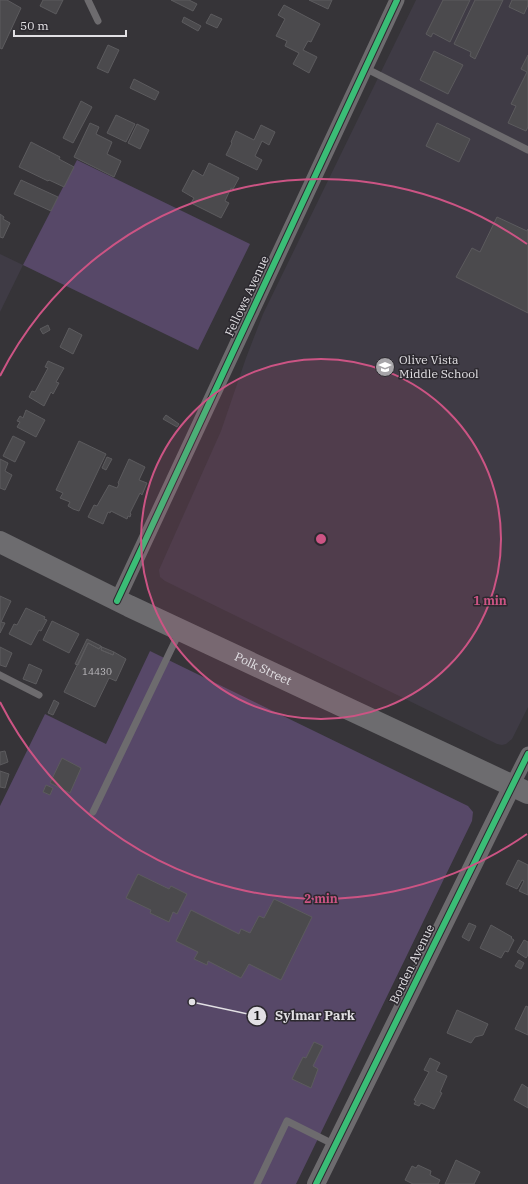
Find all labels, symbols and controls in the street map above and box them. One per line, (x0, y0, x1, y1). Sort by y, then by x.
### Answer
scale bar (14, 12, 126, 38)
text: 50 m (20, 18, 49, 33)
street label: Fellows Avenue (221, 253, 272, 339)
place label: Olive Vista Middle School (399, 352, 479, 381)
school or university icon: Olive Vista Middle School (374, 356, 396, 378)
centre of rings (314, 532, 328, 546)
text: 1 min (473, 593, 507, 608)
street label: Polk Street (232, 649, 294, 688)
house number: 14430 (82, 665, 112, 678)
text: 2 min (304, 891, 338, 906)
street label: Borden Avenue (386, 922, 437, 1006)
callout: Sylmar Park (247, 1003, 363, 1028)
text: Sylmar Park (275, 1007, 356, 1024)
text: 1 (253, 1008, 261, 1023)

